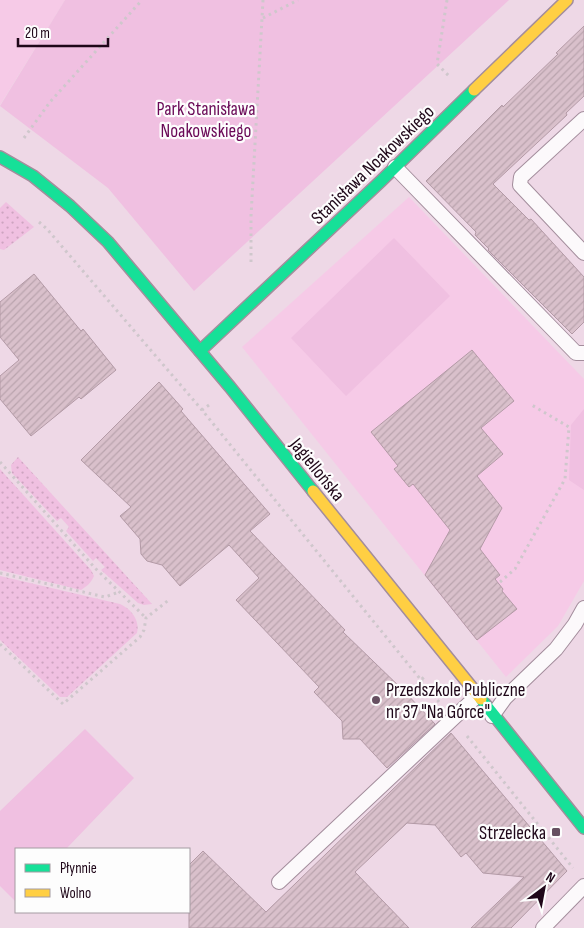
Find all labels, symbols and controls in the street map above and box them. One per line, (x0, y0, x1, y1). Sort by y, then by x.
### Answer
scale bar (18, 15, 108, 47)
text: 20 m (25, 24, 50, 43)
park label: Park Stanisława Noakowskiego (157, 98, 255, 143)
street label: Stanisława Noakowskiego (307, 101, 439, 230)
street label: Jagiellońska (284, 433, 349, 506)
place label: Przedszkole Publiczne nr 37 "Na Górce" (386, 679, 525, 724)
marker: Przedszkole Publiczne nr 37 "Na Górce" (370, 694, 382, 706)
place label: Strzelecka (479, 822, 546, 845)
marker: Strzelecka (550, 826, 562, 838)
legend (15, 848, 190, 913)
text: Płynnie (60, 859, 97, 878)
north arrow (519, 863, 569, 913)
text: N (543, 868, 558, 887)
text: Wolno (60, 884, 91, 903)

